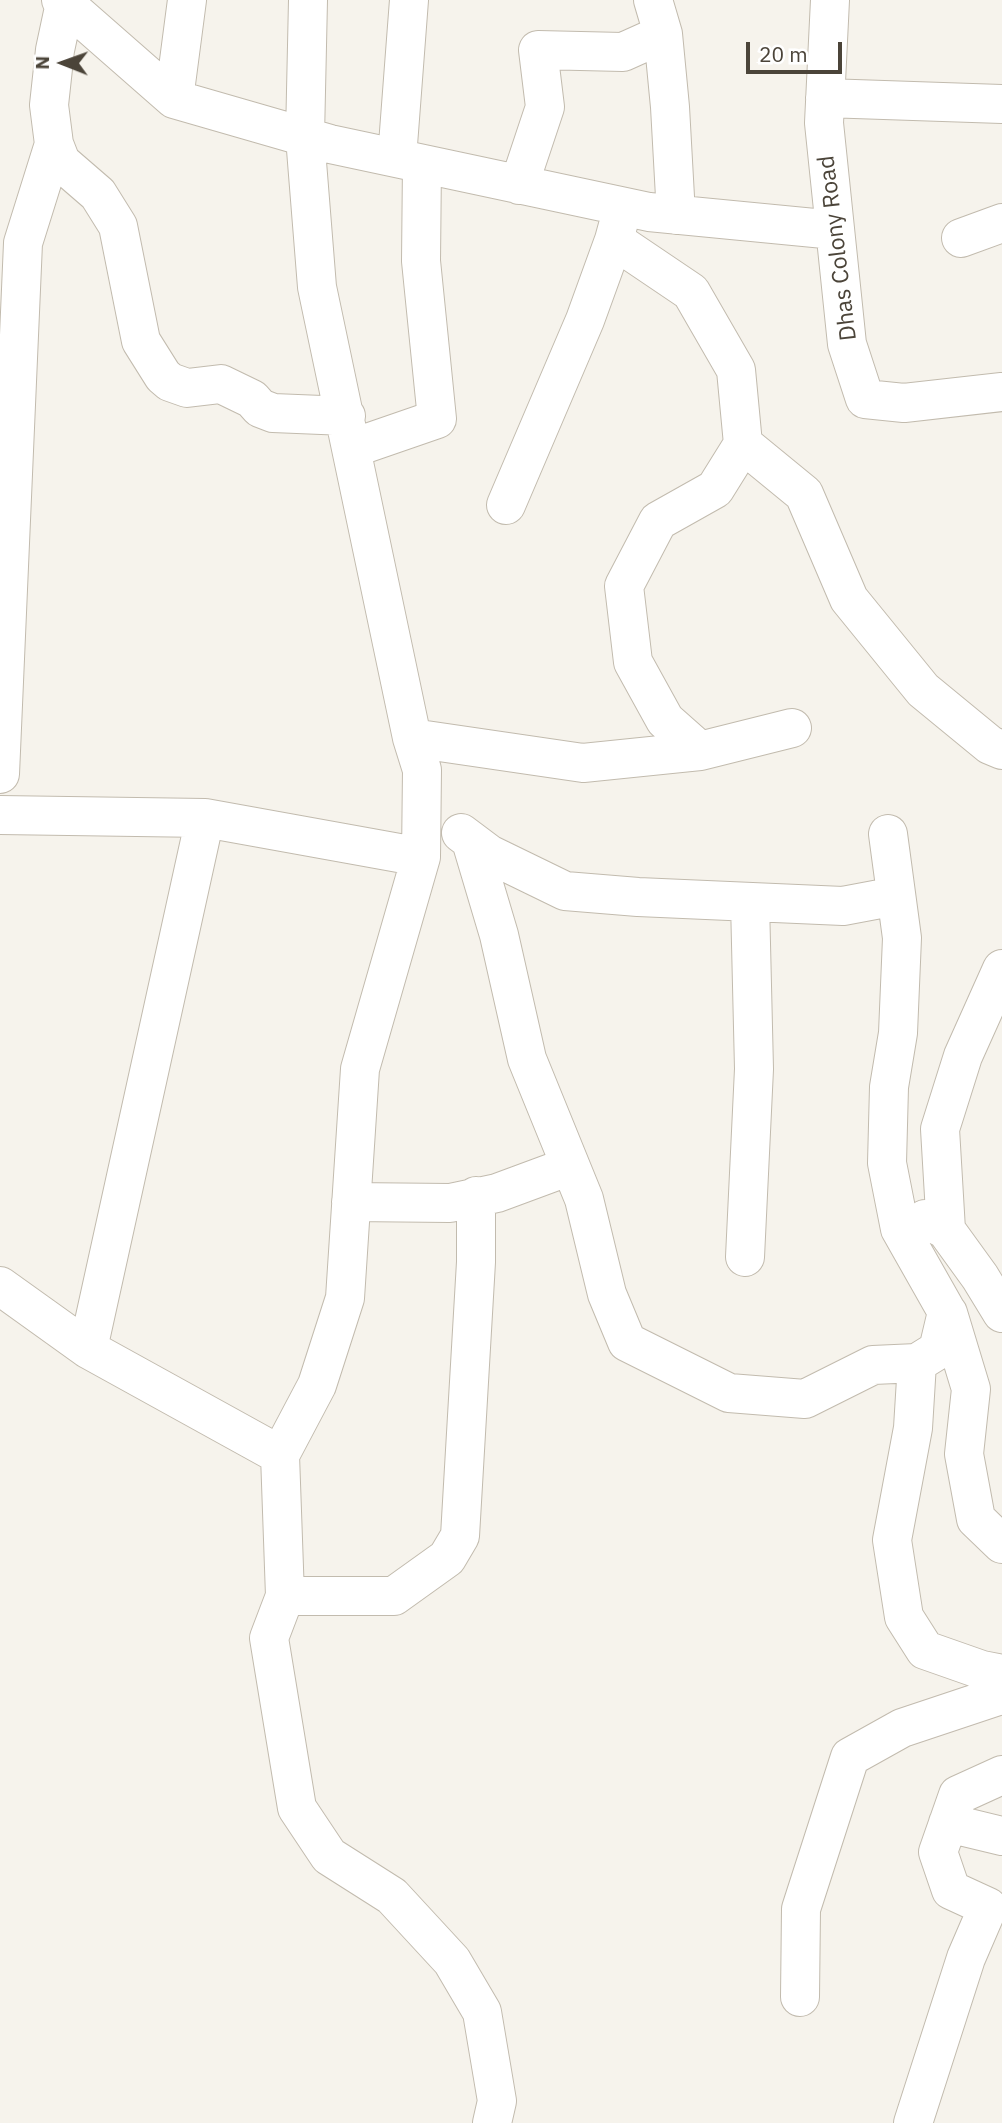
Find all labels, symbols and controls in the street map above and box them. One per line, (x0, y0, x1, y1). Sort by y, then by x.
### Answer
north arrow (28, 28, 98, 98)
scale bar (750, 28, 846, 72)
text: 20 m (759, 40, 808, 68)
text: N (30, 56, 54, 70)
street label: Dhas Colony Road (813, 154, 863, 342)

